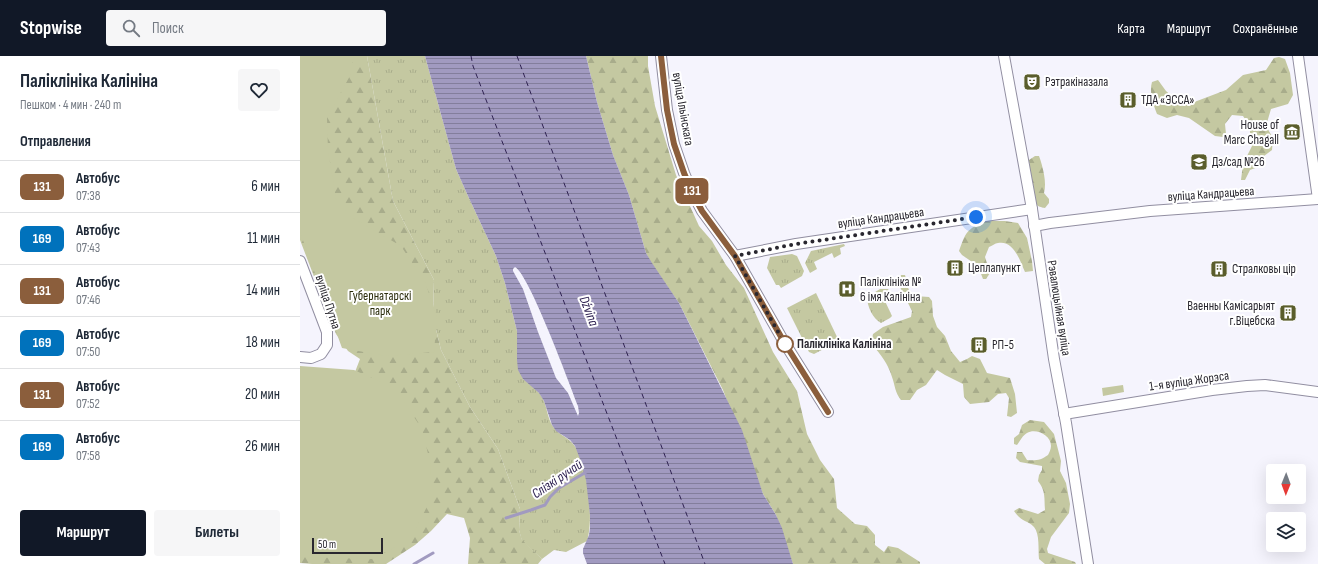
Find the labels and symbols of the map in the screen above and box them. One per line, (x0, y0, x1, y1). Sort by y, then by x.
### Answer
street label: вуліца Ільінскага (669, 71, 697, 147)
theatre icon: Рэтракіназала (1022, 72, 1042, 92)
place label: Рэтракіназала (1045, 74, 1108, 90)
building icon: ТДА «ЭССА» (1118, 90, 1138, 110)
place label: ТДА «ЭССА» (1141, 92, 1194, 108)
place label: House of Marc Chagall (1224, 117, 1279, 148)
museum icon: House of Marc Chagall (1282, 122, 1302, 142)
school or university icon: Дз/сад №26 (1189, 152, 1209, 172)
place label: Дз/сад №26 (1212, 154, 1265, 170)
line badge: 131 (669, 178, 715, 204)
street label: вуліца Кандрацьева (1167, 183, 1255, 205)
street label: вуліца Кандрацьева (837, 204, 925, 232)
your location (966, 207, 986, 227)
building icon: Цеплапункт (945, 258, 965, 278)
street label: Рэвалюцыйная вуліца (1044, 259, 1074, 357)
building icon: Стралковы цір (1209, 259, 1229, 279)
place label: Цеплапункт (968, 260, 1021, 276)
place label: Стралковы цір (1232, 261, 1296, 277)
street label: вуліца Путна (312, 273, 344, 331)
place label: Паліклініка № 6 імя Калініна (860, 274, 922, 305)
hospital icon: Паліклініка № 6 імя Калініна (837, 279, 857, 299)
park label: Губернатарскі парк (349, 288, 411, 319)
water label: Dźvina (576, 293, 603, 329)
place label: Ваенны Камісарыят г.Віцебска (1187, 298, 1276, 329)
building icon: Ваенны Камісарыят г.Віцебска (1278, 303, 1298, 323)
marker: Паліклініка Калініна (776, 335, 794, 353)
building icon: РП-5 (969, 335, 989, 355)
place label: Паліклініка Калініна (797, 336, 892, 352)
place label: РП-5 (992, 337, 1014, 353)
street label: 1-я вуліца Жорэса (1148, 367, 1230, 395)
water label: Слізкі ручай (528, 456, 586, 502)
north arrow (1266, 464, 1306, 504)
scale bar (312, 536, 383, 555)

